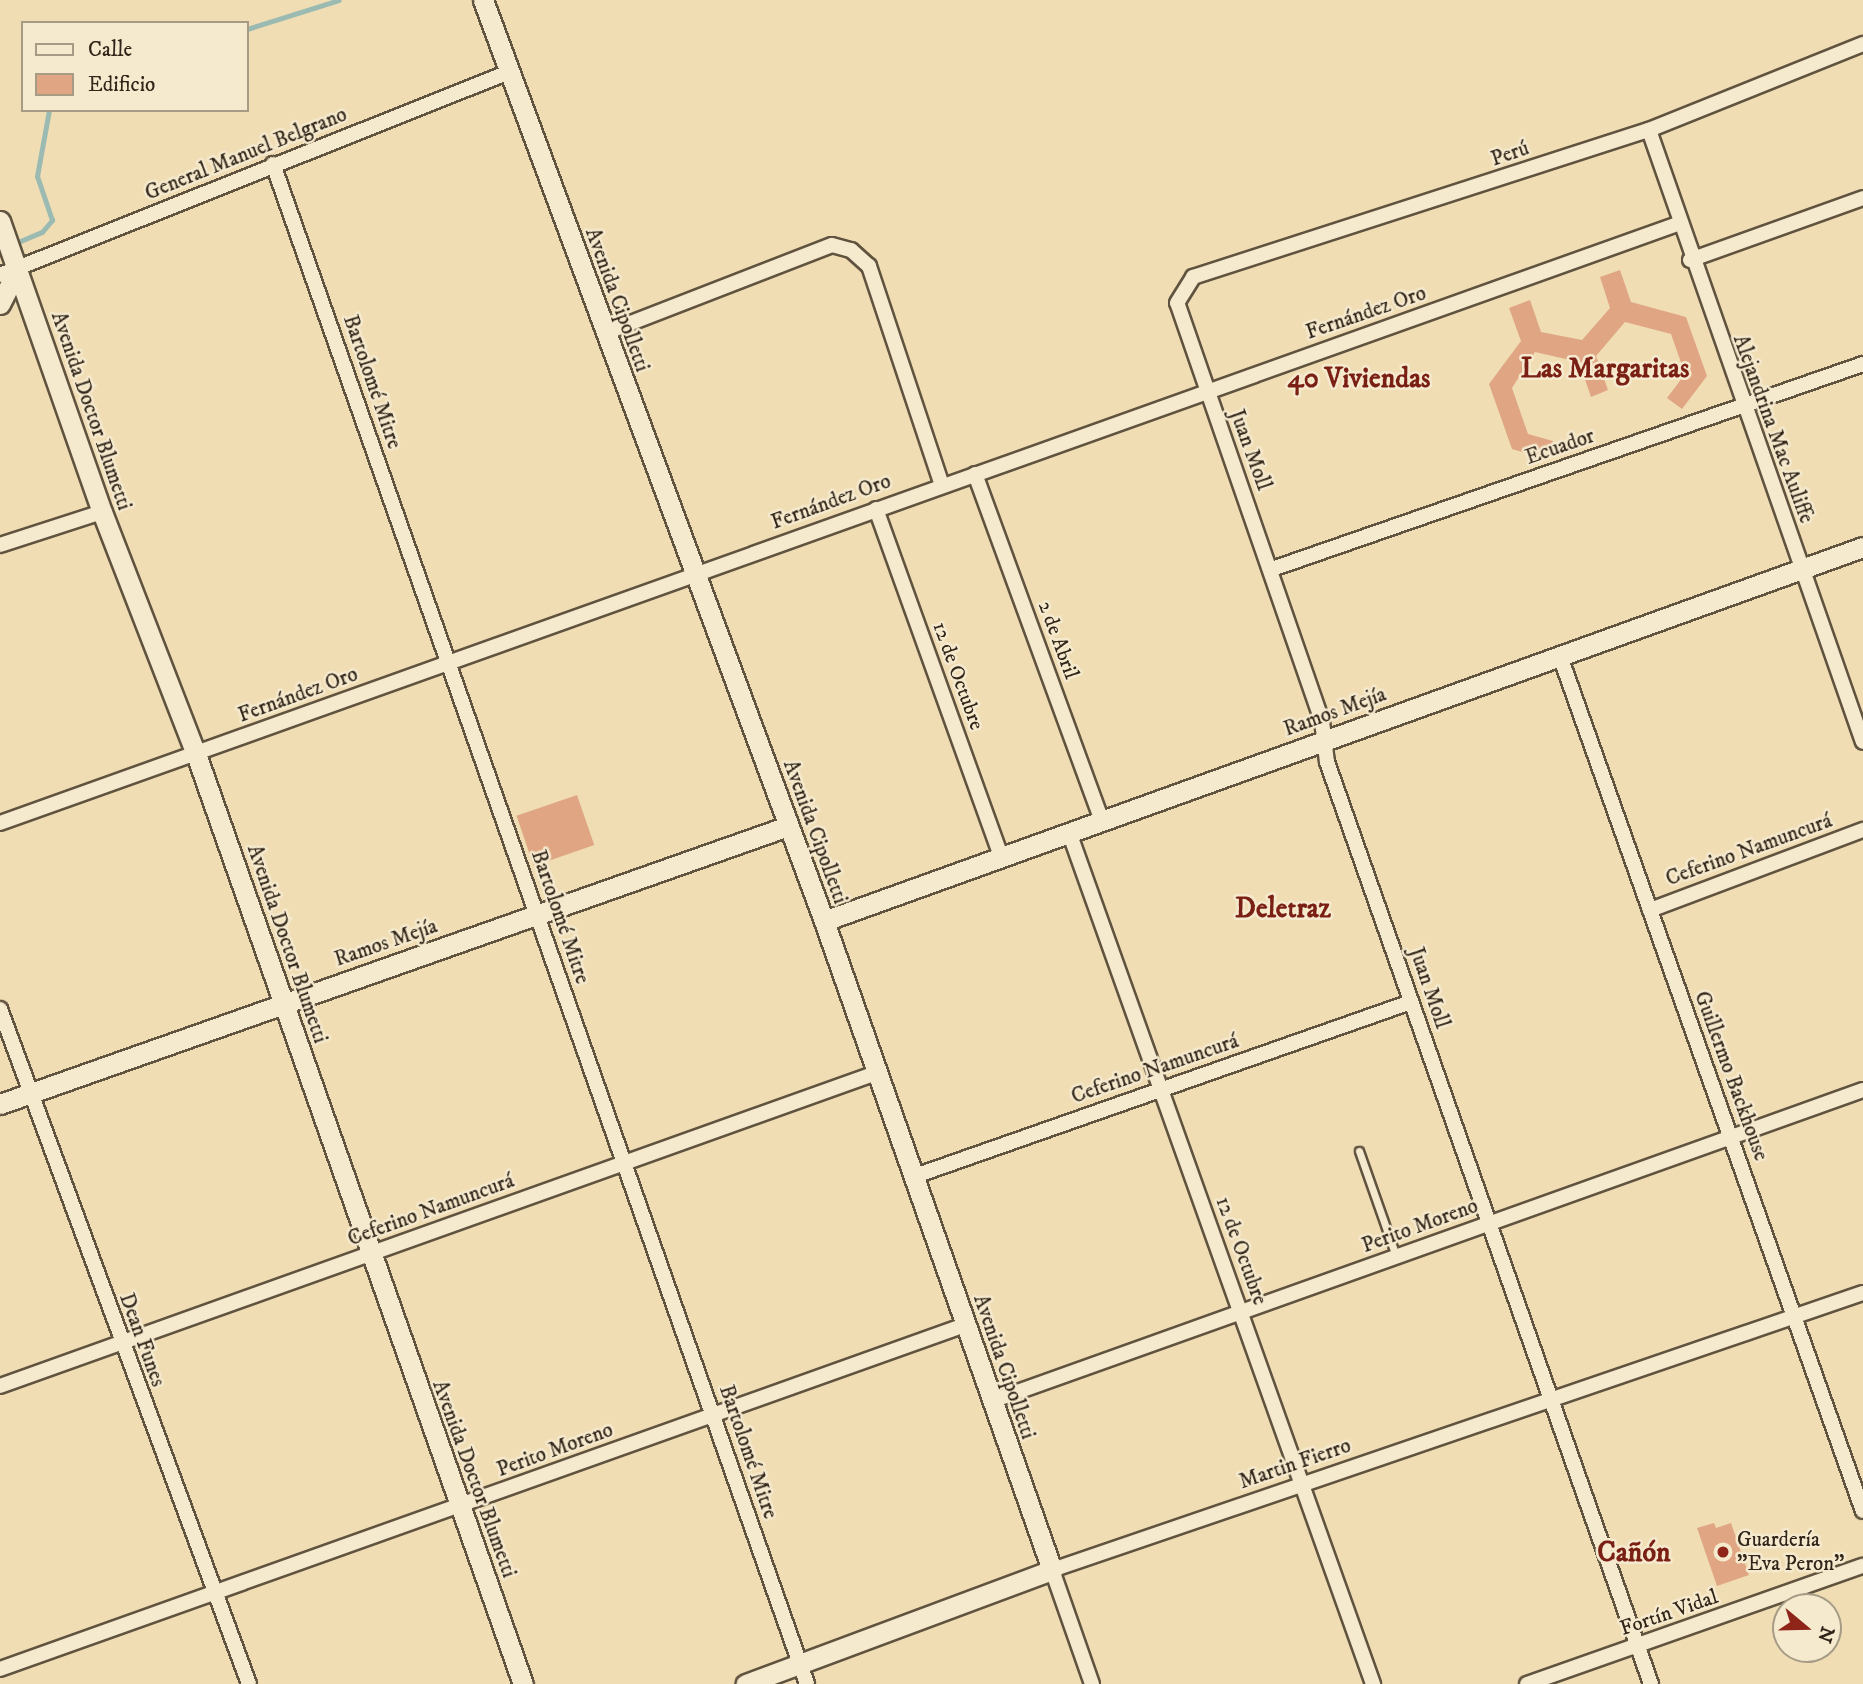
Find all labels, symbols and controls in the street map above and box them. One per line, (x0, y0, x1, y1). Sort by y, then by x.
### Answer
legend (21, 21, 248, 112)
text: Calle (88, 37, 132, 63)
text: Edificio (88, 72, 155, 98)
street label: General Manuel Belgrano (141, 102, 351, 206)
street label: Perú (1488, 136, 1532, 172)
street label: Avenida Cipolletti (579, 225, 655, 375)
street label: Fernández Oro (1303, 281, 1429, 345)
street label: Avenida Doctor Blumetti (45, 309, 137, 513)
street label: Bartolomé Mitre (337, 312, 407, 452)
street label: Alejandrina Mac Auliffe (1727, 331, 1819, 527)
district label: Las Margaritas (1521, 352, 1689, 386)
district label: 40 Viviendas (1288, 362, 1430, 396)
street label: Juan Moll (1224, 406, 1276, 494)
street label: Ecuador (1522, 423, 1598, 471)
street label: Fernández Oro (768, 469, 894, 535)
street label: 2 de Abril (1032, 598, 1084, 682)
street label: 12 de Octubre (927, 618, 989, 734)
street label: Fernández Oro (235, 662, 361, 728)
street label: Ramos Mejía (1280, 682, 1390, 742)
street label: Avenida Cipolletti (777, 757, 853, 907)
street label: Ceferino Namuncurá (1662, 808, 1836, 892)
street label: Avenida Doctor Blumetti (241, 842, 333, 1046)
street label: Bartolomé Mitre (525, 847, 595, 987)
district label: Deletraz (1235, 892, 1331, 926)
street label: Ramos Mejía (331, 914, 441, 972)
street label: Juan Moll (1403, 944, 1455, 1032)
street label: Guillermo Backhouse (1689, 988, 1773, 1164)
street label: Ceferino Namuncurá (1068, 1029, 1242, 1109)
street label: Ceferino Namuncurá (344, 1168, 518, 1252)
street label: 12 de Octubre (1210, 1193, 1272, 1309)
street label: Perito Moreno (1358, 1193, 1482, 1259)
street label: Dean Funes (113, 1290, 171, 1390)
street label: Avenida Cipolletti (967, 1291, 1041, 1443)
street label: Avenida Doctor Blumetti (427, 1377, 521, 1581)
street label: Bartolomé Mitre (713, 1382, 783, 1522)
street label: Perito Moreno (493, 1417, 617, 1483)
street label: Martin Fierro (1236, 1433, 1354, 1495)
place label: Guardería "Eva Peron" (1737, 1527, 1844, 1577)
district label: Cañón (1597, 1536, 1671, 1570)
marker: Guardería "Eva Peron" (1715, 1544, 1731, 1560)
street label: Fortín Vidal (1617, 1584, 1721, 1642)
north arrow (1772, 1593, 1842, 1663)
text: N (1812, 1623, 1839, 1645)

